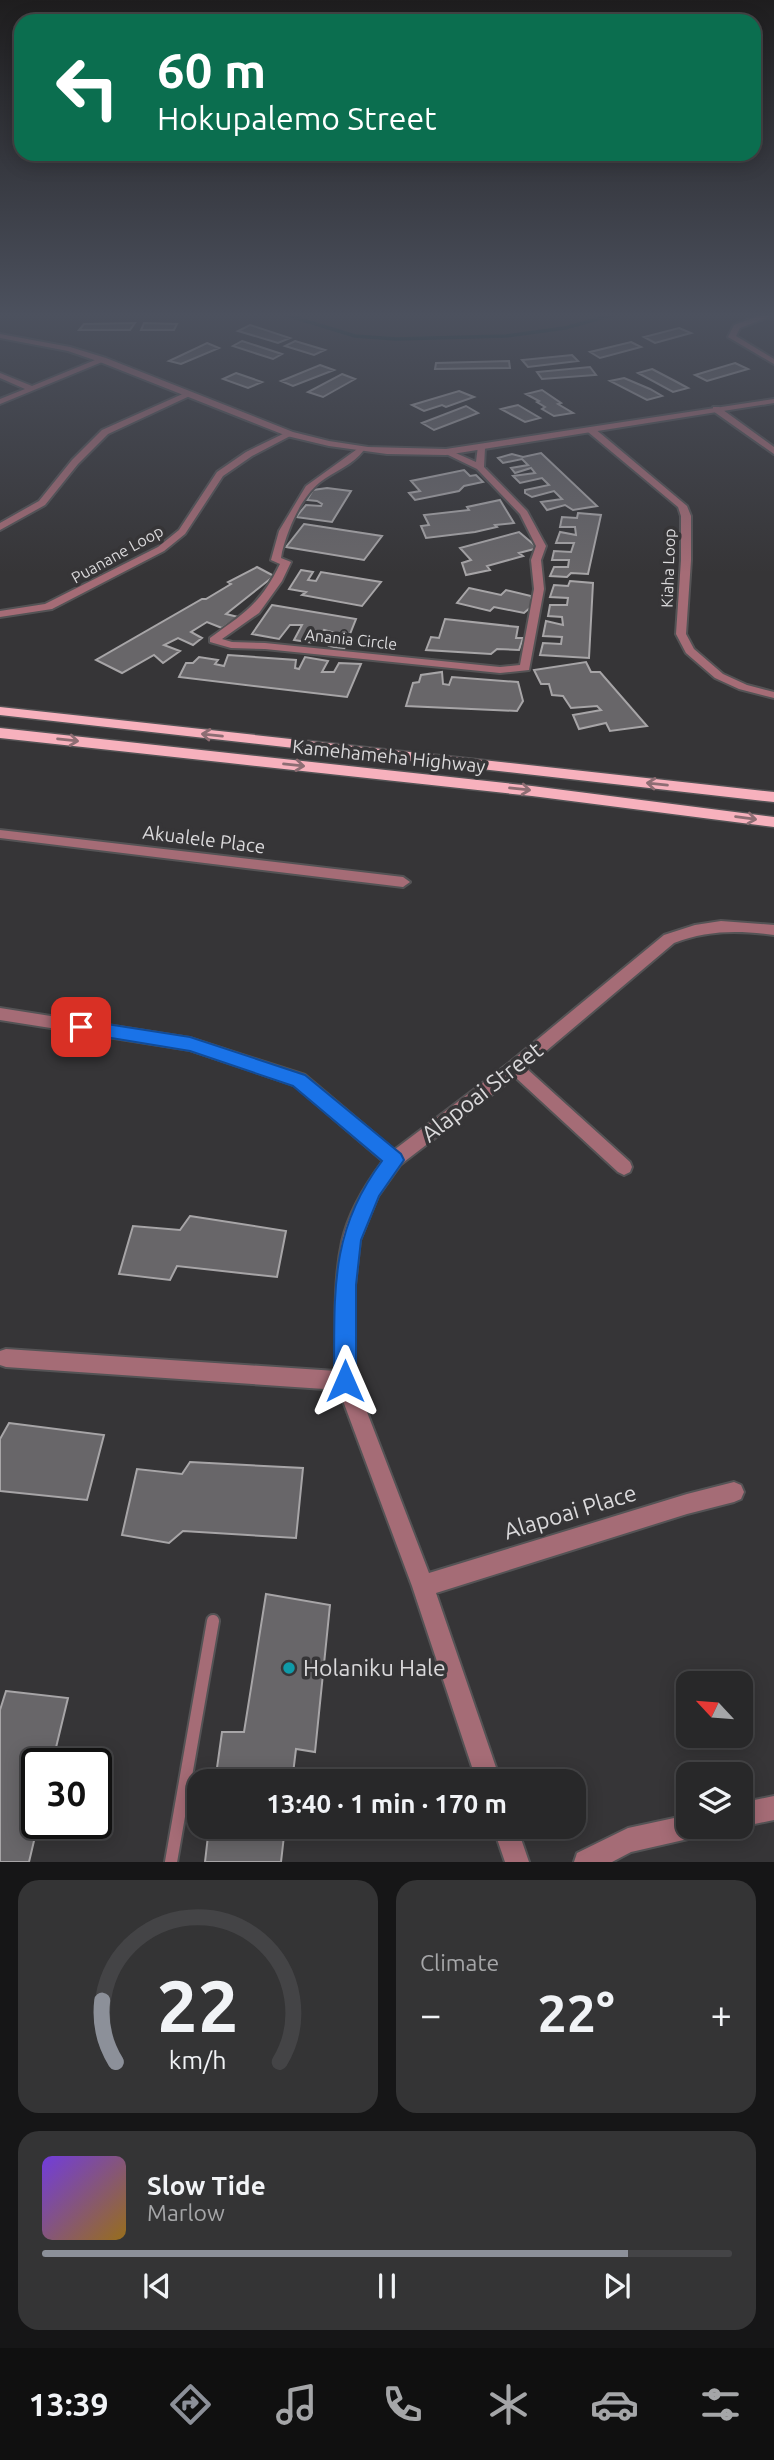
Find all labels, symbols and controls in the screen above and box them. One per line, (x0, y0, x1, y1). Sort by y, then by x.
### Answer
icon: left (42, 42, 133, 133)
text: 60 m (157, 42, 266, 97)
text: Hokupalemo Street (157, 100, 437, 136)
street label: Puanane Loop (68, 521, 166, 587)
street label: Kiaha Loop (658, 528, 678, 608)
street label: Anania Circle (304, 625, 398, 653)
one-way arrow (201, 728, 224, 741)
one-way arrow (56, 734, 79, 747)
street label: Kamehameha Highway (291, 735, 487, 777)
one-way arrow (282, 758, 305, 771)
one-way arrow (647, 778, 669, 791)
one-way arrow (508, 783, 531, 796)
one-way arrow (734, 812, 757, 825)
street label: Akualele Place (142, 821, 266, 857)
pin (51, 997, 111, 1057)
icon: arrive (62, 1008, 100, 1046)
street label: Alapoai Street (416, 1037, 547, 1147)
position arrow (308, 1344, 382, 1418)
street label: Alapoai Place (500, 1479, 639, 1544)
place label: Holaniku Hale (303, 1655, 446, 1680)
marker: Holaniku Hale (281, 1660, 297, 1676)
north arrow (676, 1671, 752, 1748)
map controls (676, 1671, 753, 1839)
speed limit sign: 30 (21, 1748, 112, 1839)
button: layers (676, 1762, 753, 1839)
text: 13:40 · 1 min · 170 m (266, 1789, 507, 1818)
text: Climate (420, 1950, 499, 1975)
text: 22 (157, 1965, 239, 2047)
text: 22° (537, 1984, 615, 2042)
text: − (420, 1993, 441, 2035)
text: + (711, 1993, 732, 2035)
text: km/h (169, 2046, 227, 2074)
text: Slow Tide (147, 2171, 266, 2200)
text: Marlow (147, 2200, 225, 2225)
icon: previous (138, 2267, 176, 2305)
icon: pause (368, 2267, 406, 2305)
icon: next (598, 2267, 636, 2305)
icon: directions (166, 2380, 215, 2429)
icon: music (272, 2380, 321, 2429)
icon: phone (378, 2380, 427, 2429)
icon: climate (484, 2380, 533, 2429)
icon: car (590, 2380, 639, 2429)
icon: filters (696, 2380, 745, 2429)
text: 13:39 (29, 2386, 109, 2422)

